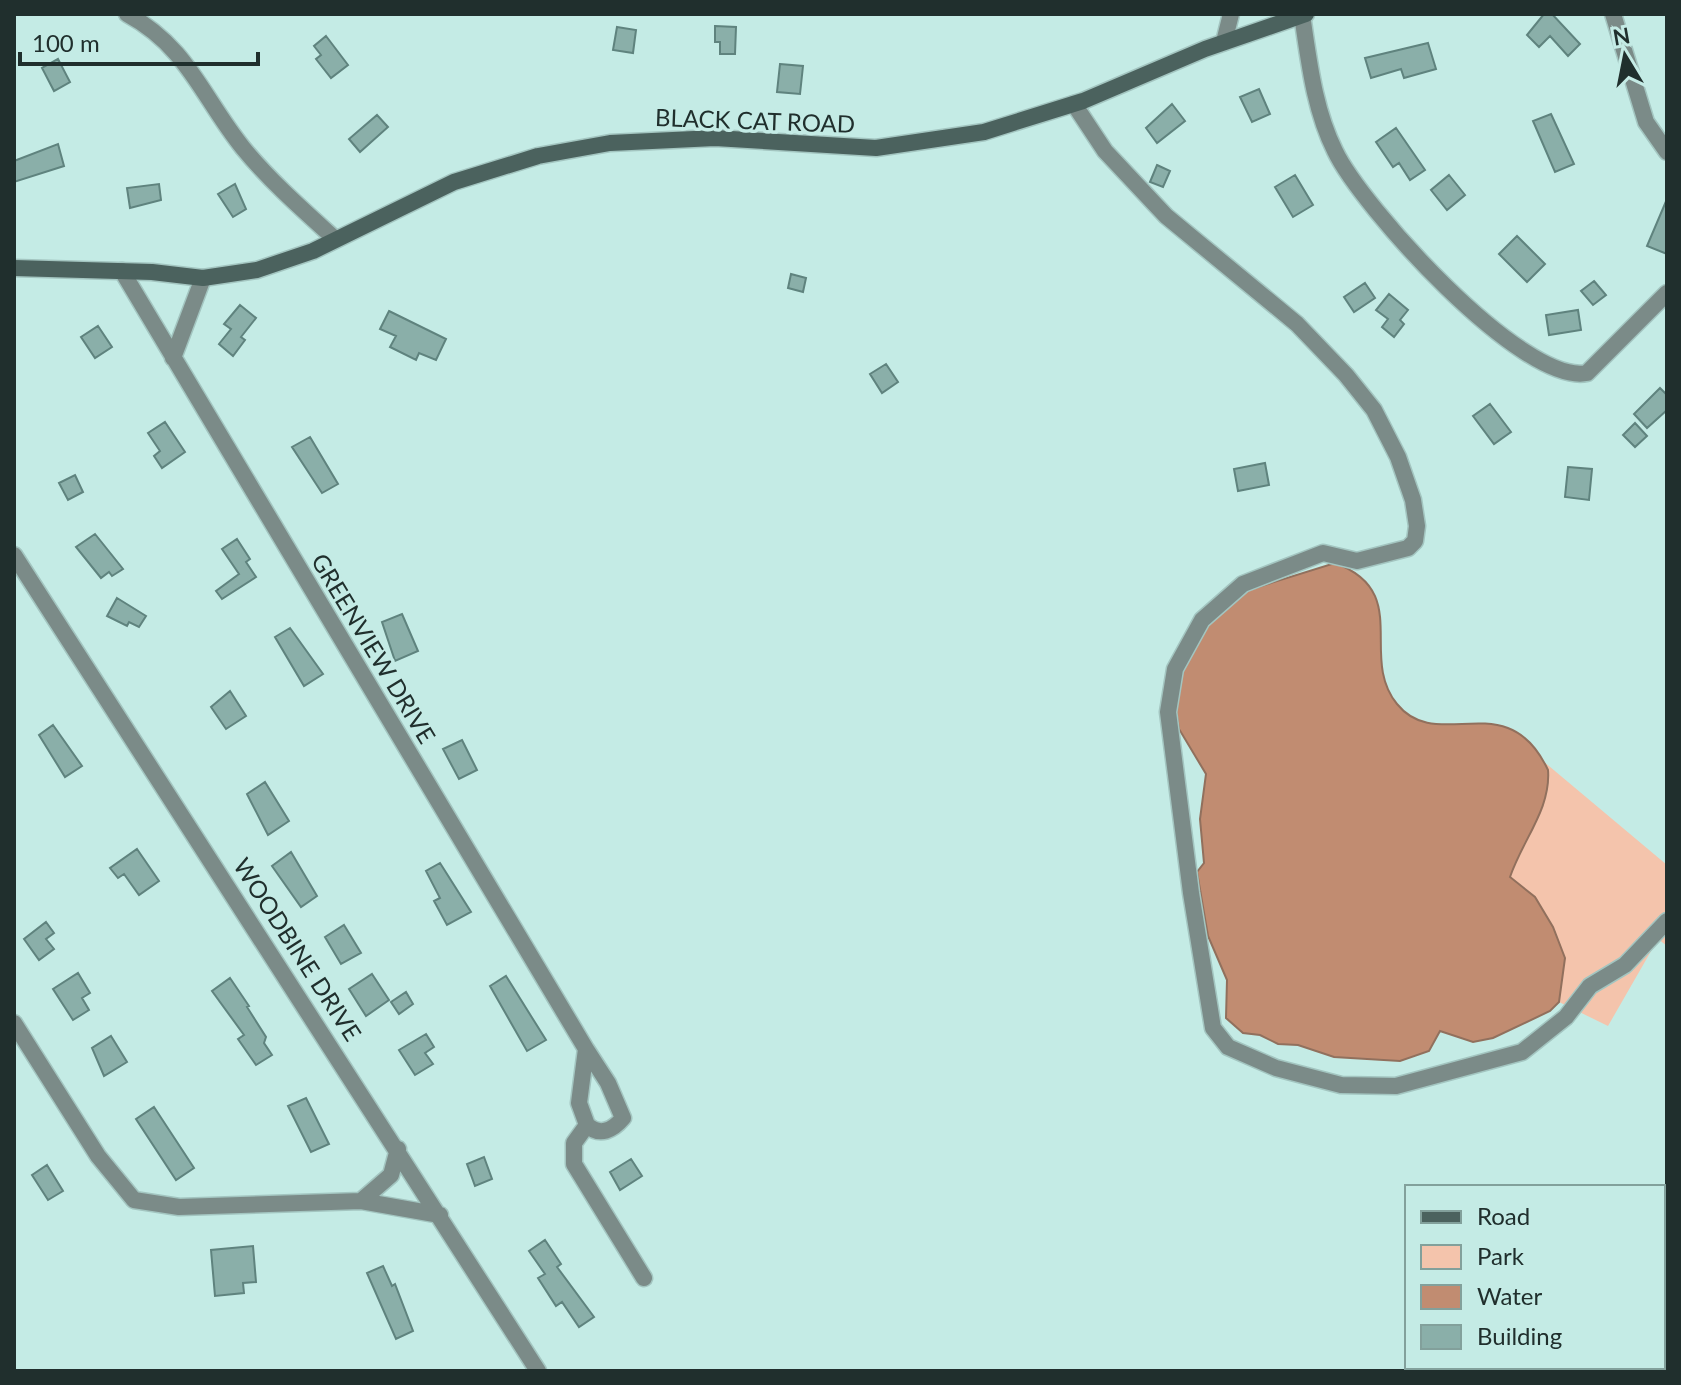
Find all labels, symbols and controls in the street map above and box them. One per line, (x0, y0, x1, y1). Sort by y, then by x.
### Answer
scale bar (20, 16, 258, 66)
north arrow (1585, 16, 1665, 96)
text: N (1611, 21, 1632, 51)
text: 100 m (32, 28, 100, 57)
street label: BLACK CAT ROAD (655, 102, 855, 138)
street label: GREENVIEW DRIVE (306, 548, 442, 748)
street label: WOODBINE DRIVE (228, 852, 368, 1046)
legend (1405, 1185, 1665, 1369)
text: Road (1477, 1201, 1530, 1230)
text: Park (1477, 1241, 1525, 1270)
text: Water (1477, 1281, 1542, 1310)
text: Building (1477, 1321, 1562, 1350)

